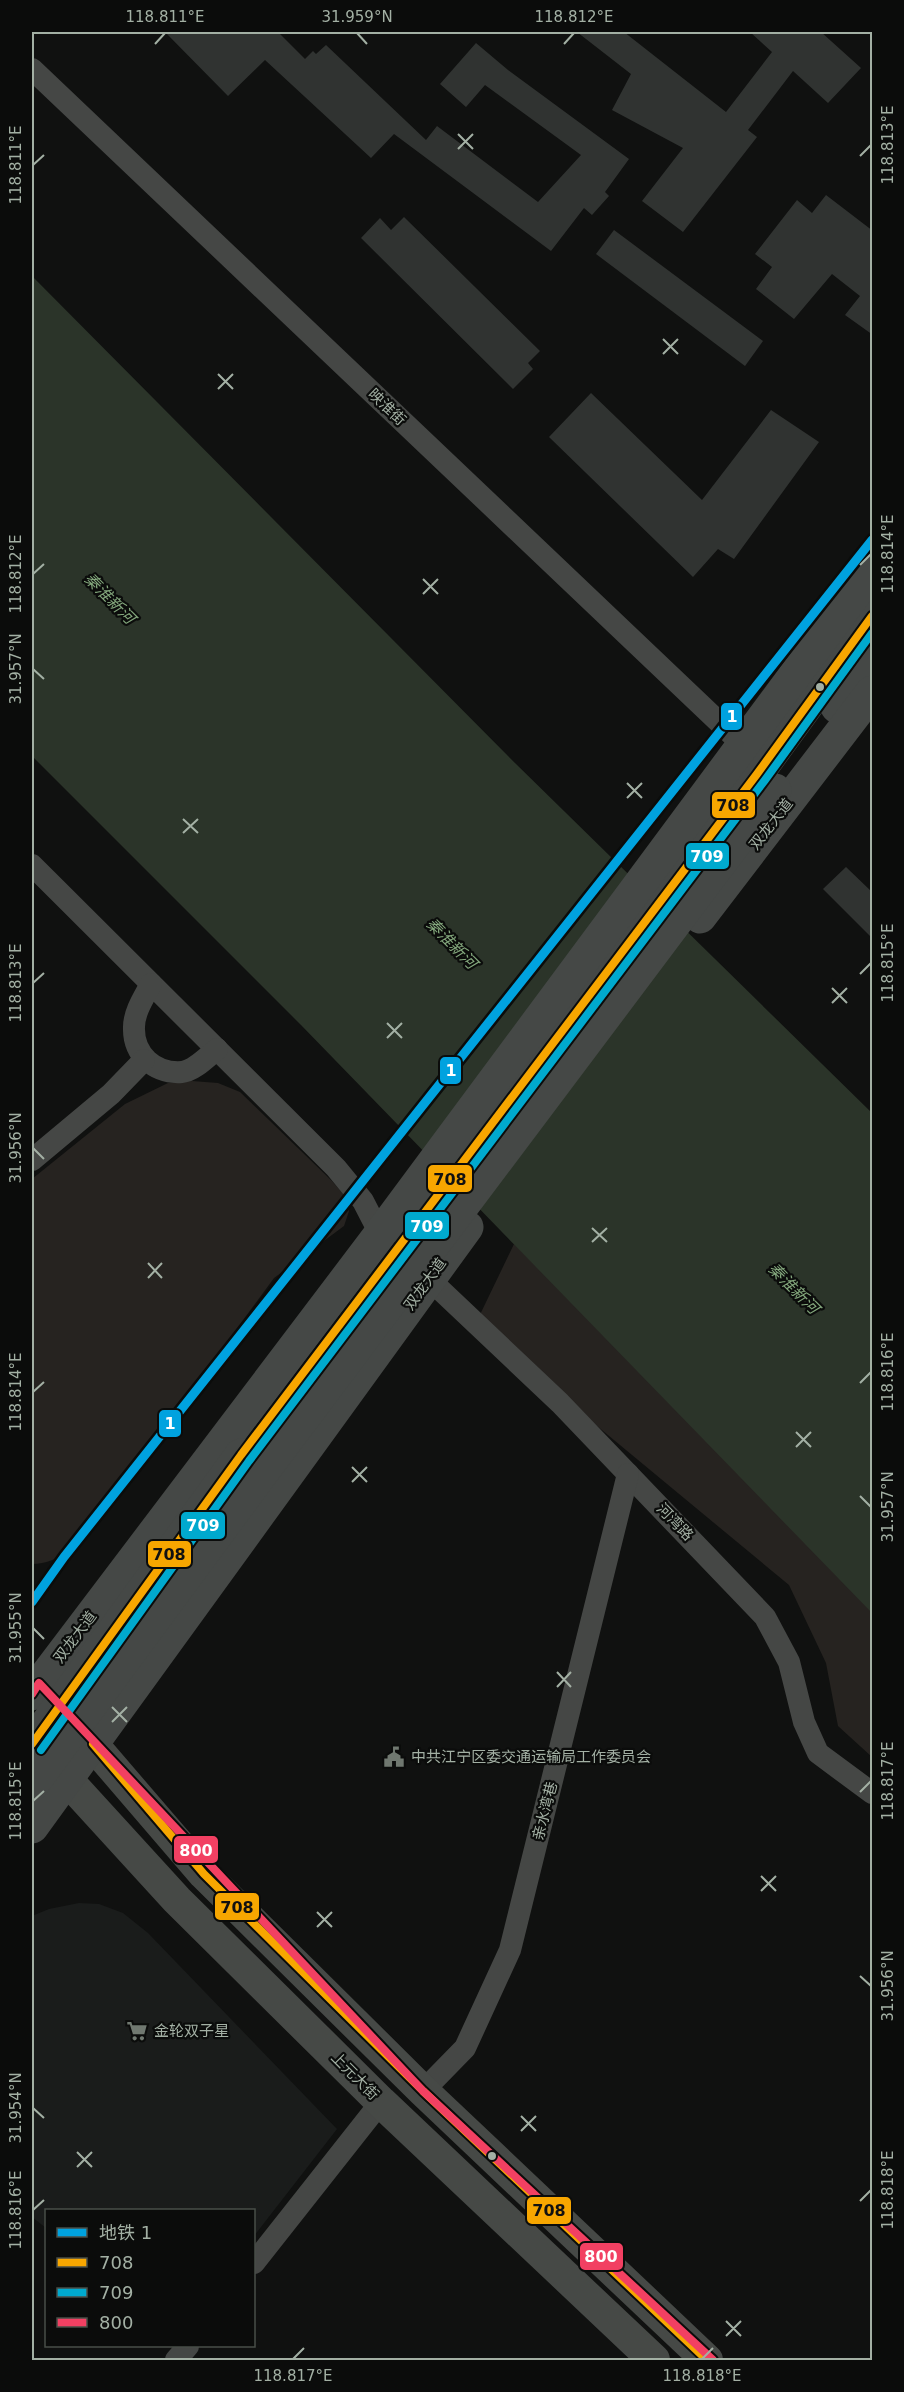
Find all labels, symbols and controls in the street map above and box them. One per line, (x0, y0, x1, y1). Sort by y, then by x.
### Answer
text: 118.811°E (125, 8, 205, 26)
text: 31.959°N (321, 8, 393, 26)
text: 118.812°E (534, 8, 614, 26)
text: 118.813°E (879, 105, 897, 185)
text: 118.811°E (7, 125, 25, 205)
street label: 映淮街 (365, 385, 409, 429)
text: 118.814°E (879, 514, 897, 594)
text: 118.812°E (7, 534, 25, 614)
water label: 秦淮新河 (80, 569, 141, 630)
text: 31.957°N (7, 633, 25, 705)
unlabelled marker (814, 681, 826, 693)
line badge: 1 (720, 702, 743, 731)
text: 1 (726, 707, 738, 726)
line badge: 708 (711, 791, 756, 819)
street label: 双龙大道 (745, 795, 797, 853)
text: 708 (716, 796, 750, 815)
line badge: 709 (685, 842, 730, 870)
text: 709 (690, 847, 724, 866)
water label: 秦淮新河 (422, 914, 483, 975)
text: 118.815°E (879, 923, 897, 1003)
text: 118.813°E (7, 943, 25, 1023)
line badge: 1 (439, 1056, 462, 1085)
text: 1 (445, 1061, 457, 1080)
text: 31.956°N (7, 1112, 25, 1184)
line badge: 708 (427, 1164, 473, 1193)
text: 708 (433, 1170, 467, 1189)
line badge: 709 (404, 1211, 450, 1240)
text: 709 (410, 1217, 444, 1236)
street label: 双龙大道 (400, 1254, 450, 1314)
water label: 秦淮新河 (764, 1259, 825, 1320)
text: 118.816°E (879, 1332, 897, 1412)
text: 118.814°E (7, 1352, 25, 1432)
line badge: 1 (158, 1409, 182, 1438)
text: 1 (164, 1414, 176, 1433)
text: 31.957°N (879, 1471, 897, 1543)
street label: 河湾路 (653, 1500, 697, 1544)
line badge: 709 (180, 1511, 226, 1540)
text: 709 (186, 1516, 220, 1535)
line badge: 708 (147, 1540, 192, 1568)
text: 708 (152, 1545, 186, 1564)
text: 31.955°N (7, 1592, 25, 1664)
street label: 双龙大道 (50, 1608, 100, 1666)
text: 118.817°E (879, 1741, 897, 1821)
public building icon: 中共江宁区委交通运输局工作委员会 (382, 1745, 406, 1769)
place label: 中共江宁区委交通运输局工作委员会 (411, 1748, 651, 1766)
text: 118.815°E (7, 1761, 25, 1841)
street label: 亲水湾巷 (529, 1780, 561, 1842)
line badge: 800 (173, 1835, 219, 1864)
text: 800 (179, 1841, 213, 1860)
line badge: 708 (214, 1892, 260, 1921)
text: 708 (220, 1898, 254, 1917)
text: 31.956°N (879, 1950, 897, 2022)
supermarket icon: 金轮双子星 (125, 2019, 149, 2043)
place label: 金轮双子星 (154, 2022, 229, 2040)
street label: 上元大街 (327, 2048, 383, 2104)
text: 31.954°N (7, 2072, 25, 2144)
unlabelled marker (486, 2150, 498, 2162)
text: 118.818°E (879, 2150, 897, 2230)
text: 118.816°E (7, 2170, 25, 2250)
line badge: 708 (526, 2196, 572, 2225)
text: 708 (532, 2201, 566, 2220)
legend (45, 2209, 255, 2347)
text: 地铁 1 (99, 2222, 152, 2243)
line badge: 800 (579, 2242, 624, 2271)
text: 800 (584, 2247, 618, 2266)
text: 708 (99, 2252, 133, 2273)
text: 709 (99, 2282, 133, 2303)
text: 800 (99, 2312, 133, 2333)
text: 118.817°E (253, 2367, 333, 2385)
text: 118.818°E (662, 2367, 742, 2385)

